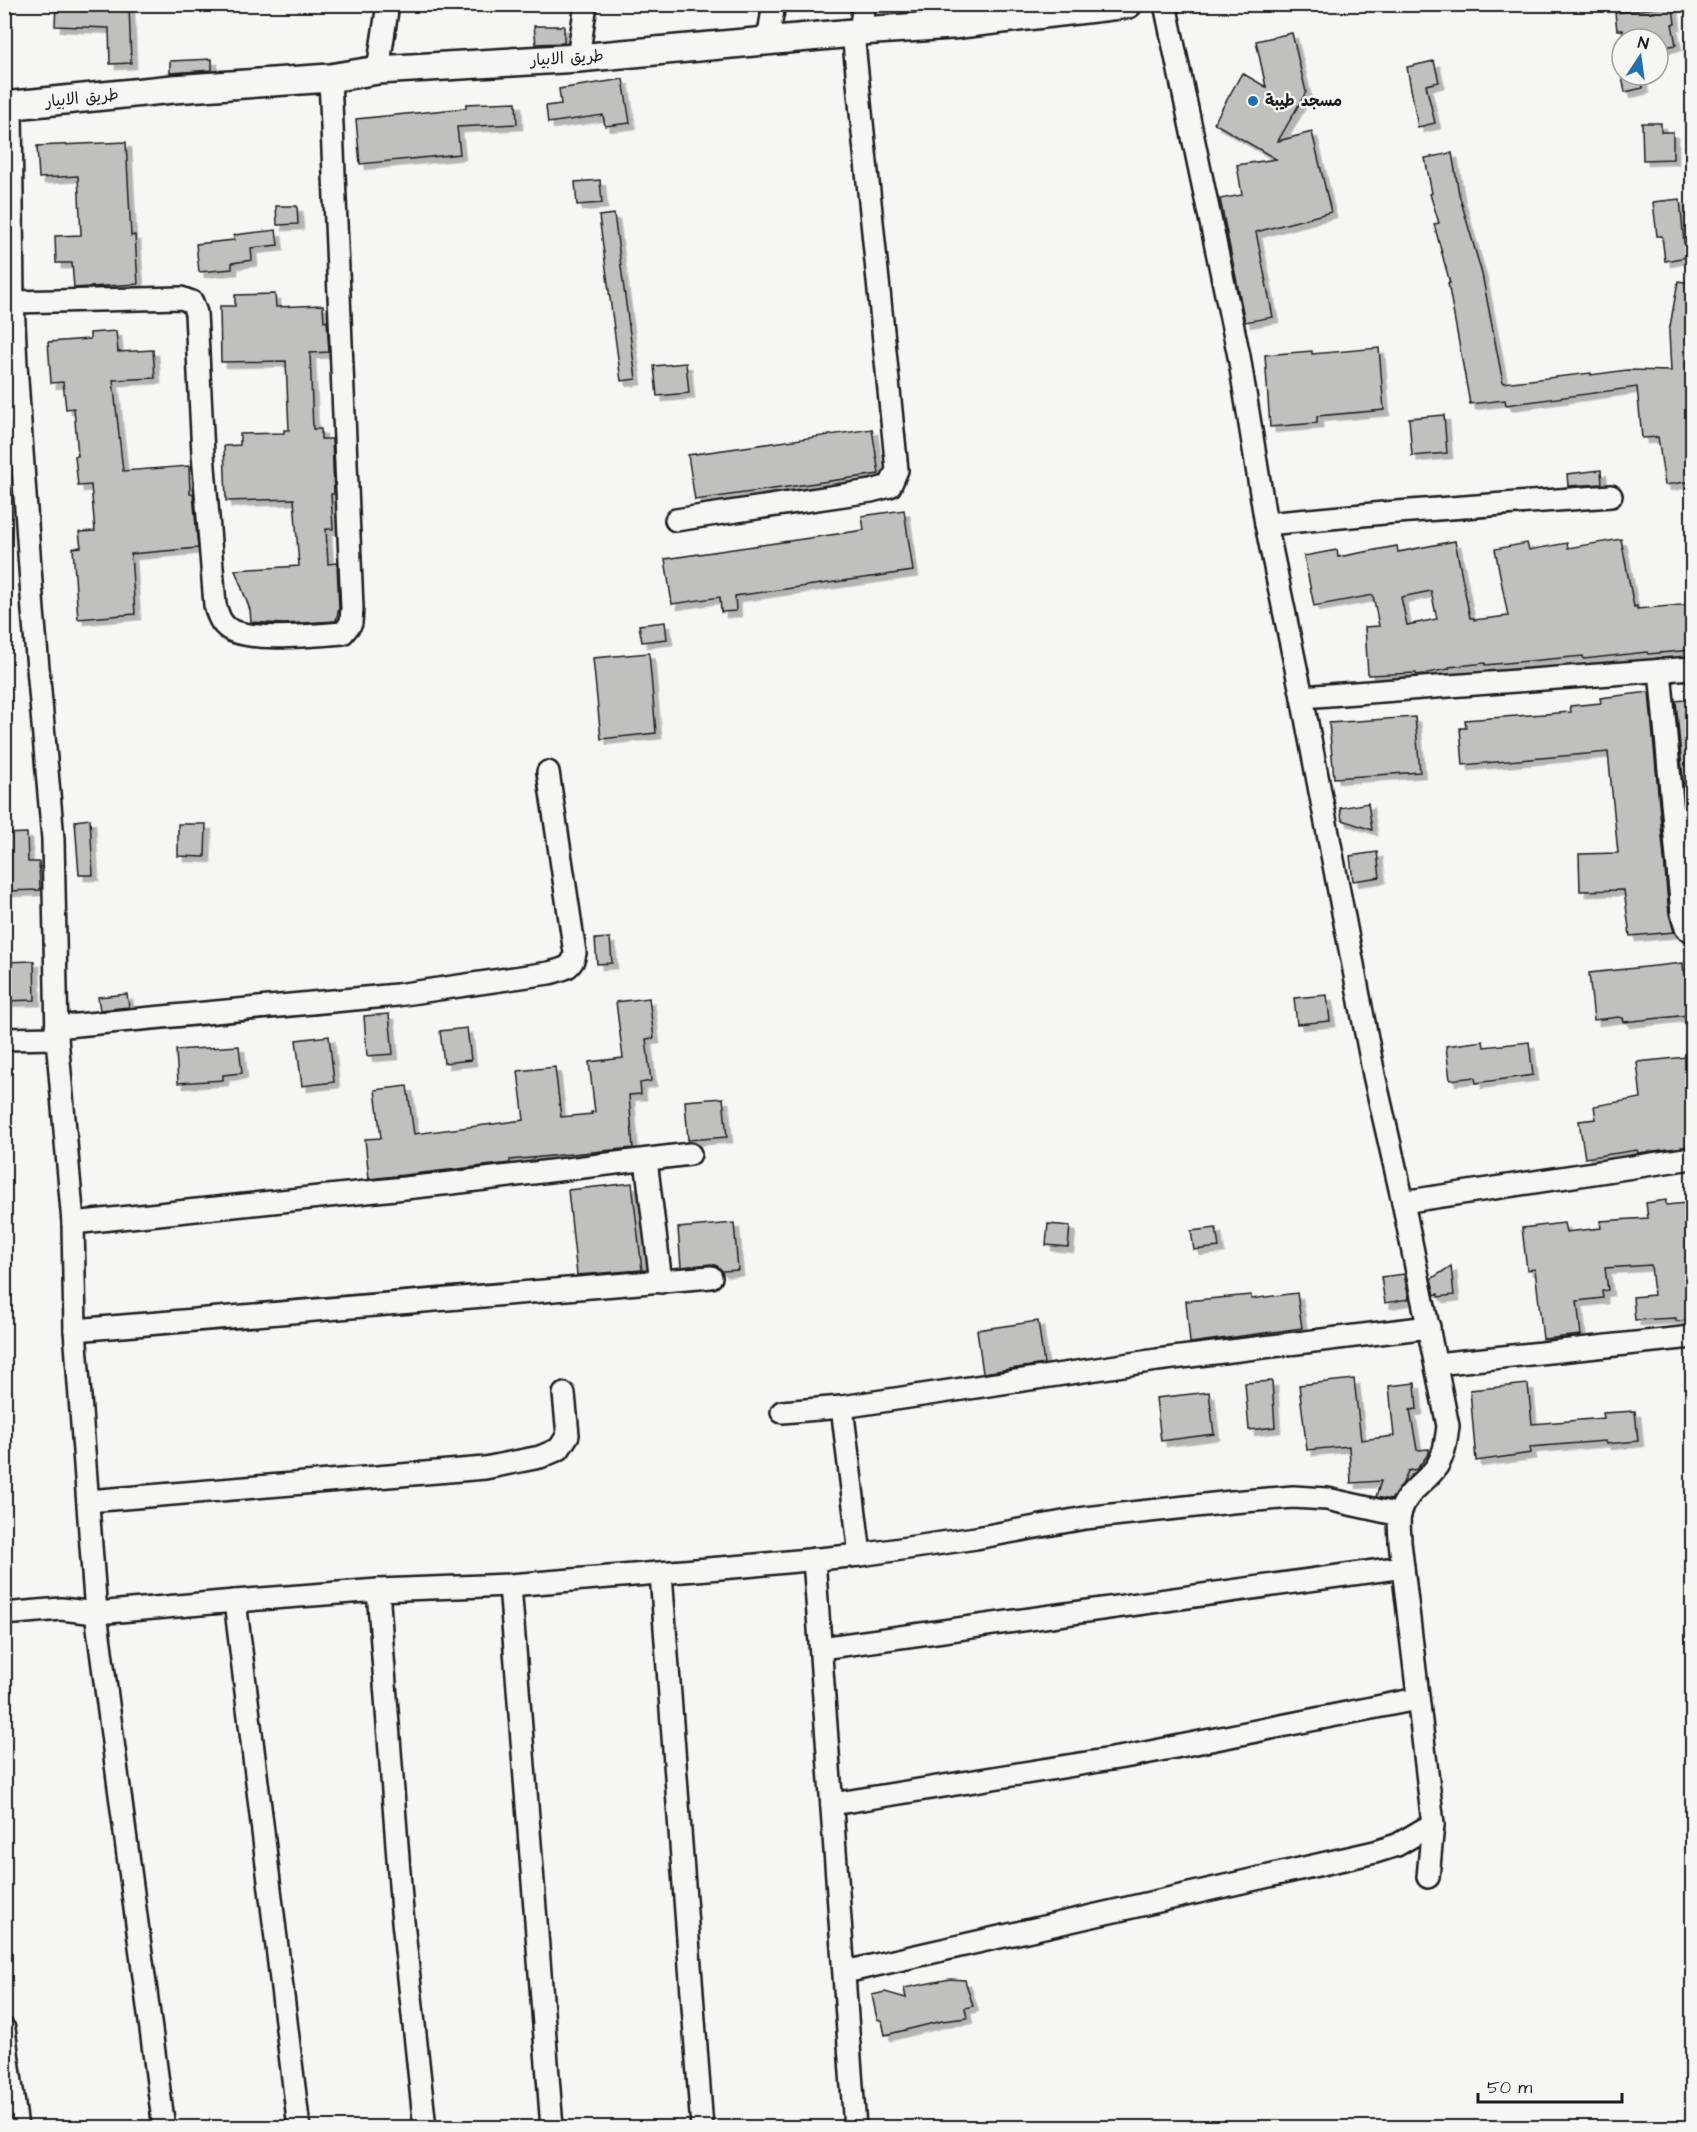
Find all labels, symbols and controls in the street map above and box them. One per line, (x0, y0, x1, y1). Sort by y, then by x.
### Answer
north arrow (1610, 27, 1670, 87)
text: N (1636, 32, 1651, 55)
street label: طريق الابيار (528, 44, 604, 72)
street label: طريق الابيار (42, 83, 120, 113)
place label: مسجد طيبة (1265, 90, 1342, 112)
marker: مسجد طيبة (1246, 94, 1260, 108)
scale bar (1478, 2066, 1622, 2104)
text: 50 m (1487, 2075, 1532, 2100)

